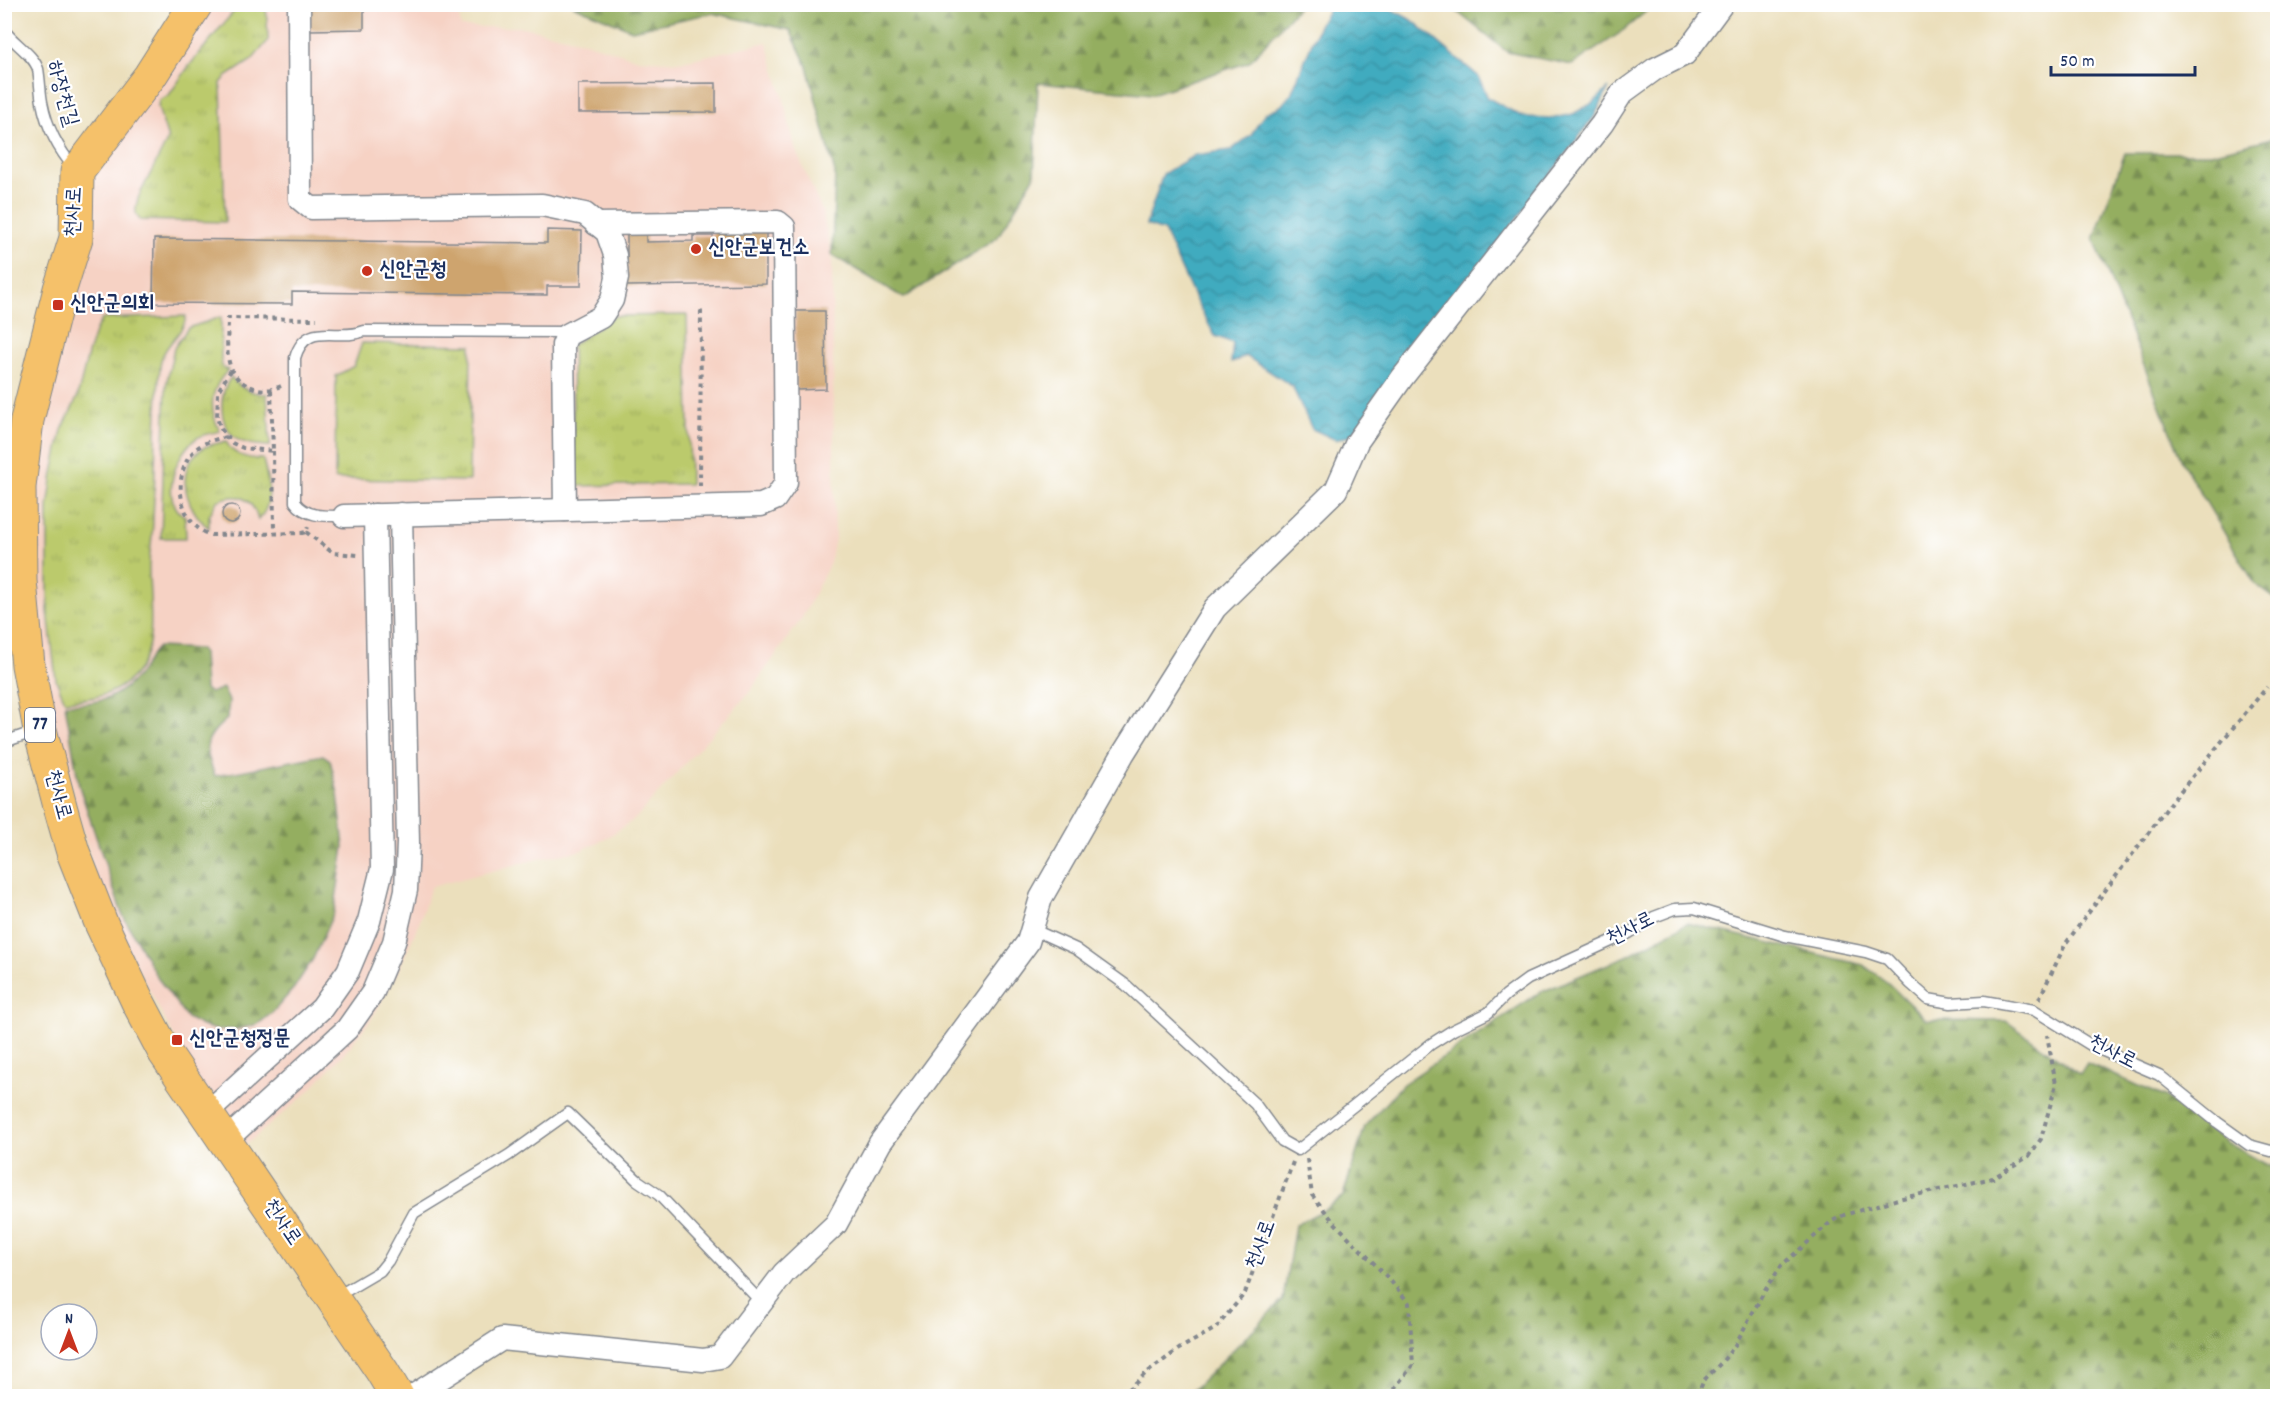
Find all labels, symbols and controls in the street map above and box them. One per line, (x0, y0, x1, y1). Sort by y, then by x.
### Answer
scale bar (2051, 39, 2195, 77)
text: 50 m (2060, 50, 2095, 75)
street label: 하장천길 (37, 57, 85, 131)
street label: 천사로 (59, 186, 91, 238)
place label: 신안군보건소 (708, 234, 809, 264)
marker: 신안군보건소 (689, 242, 703, 256)
place label: 신안군청 (379, 256, 447, 286)
marker: 신안군청 (360, 264, 374, 278)
place label: 신안군의회 (70, 290, 155, 320)
marker: 신안군의회 (51, 298, 65, 312)
road number: 77 (25, 708, 55, 742)
street label: 천사로 (36, 767, 78, 823)
street label: 천사로 (1602, 905, 1660, 955)
place label: 신안군청정문 (189, 1025, 290, 1055)
street label: 천사로 (2083, 1028, 2141, 1078)
marker: 신안군청정문 (170, 1033, 184, 1047)
street label: 천사로 (254, 1194, 308, 1252)
street label: 천사로 (1239, 1216, 1285, 1274)
north arrow (39, 1302, 99, 1362)
text: N (65, 1308, 73, 1331)

